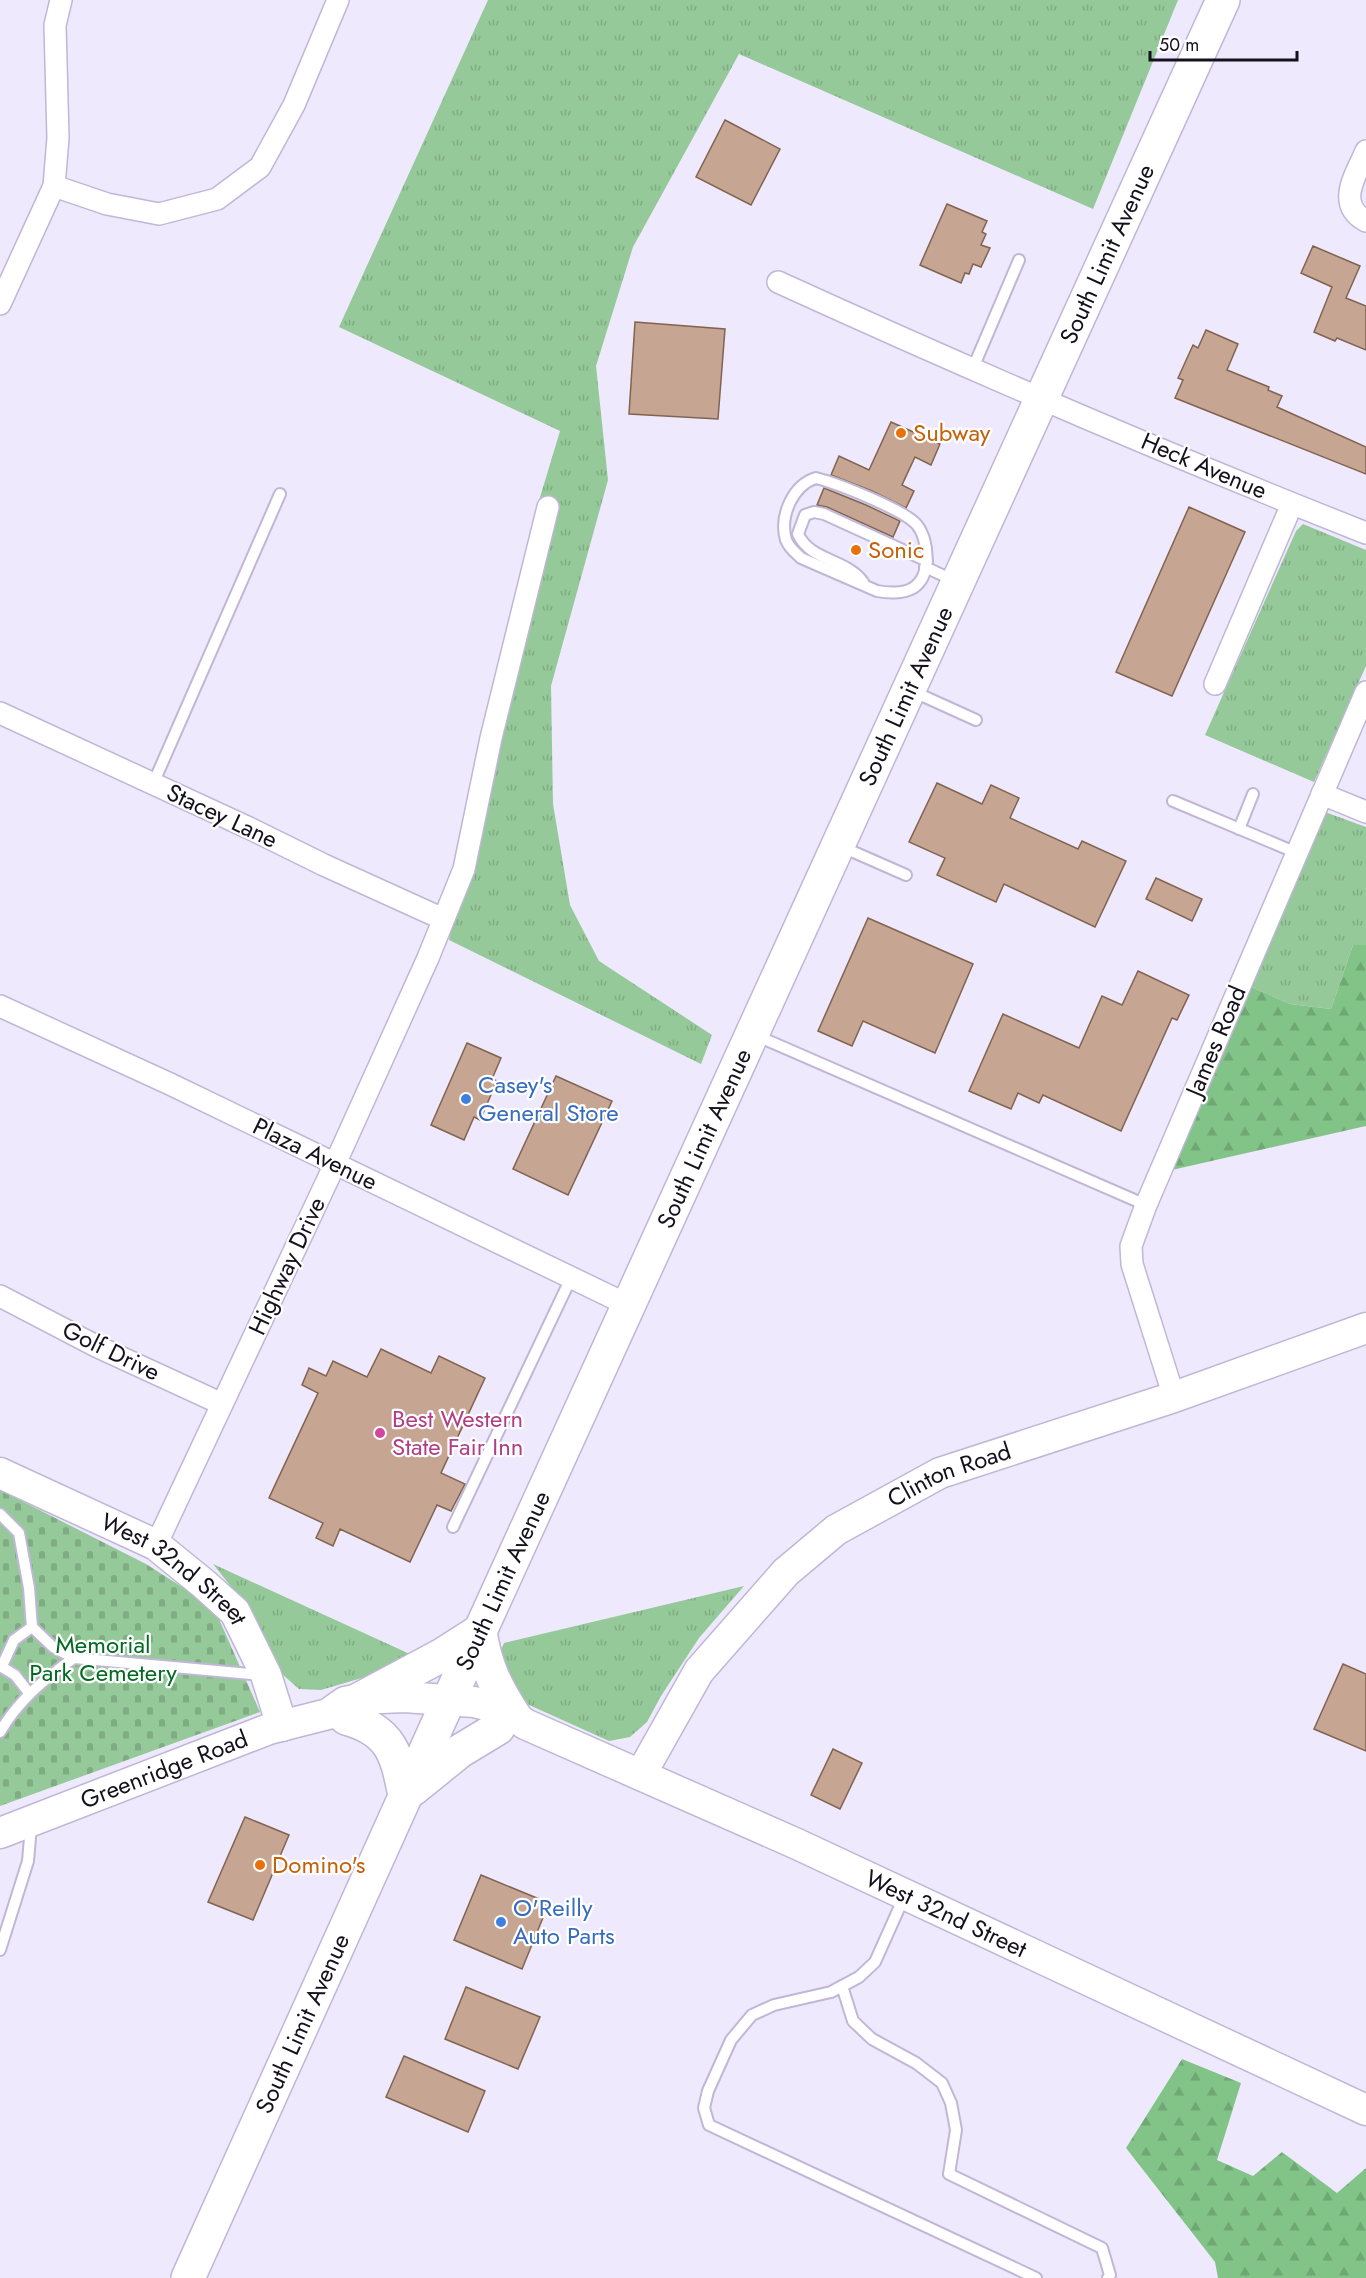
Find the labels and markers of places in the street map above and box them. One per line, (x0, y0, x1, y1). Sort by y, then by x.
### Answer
place label: Subway (913, 415, 991, 450)
marker: Subway (894, 426, 908, 440)
place label: Sonic (868, 532, 925, 567)
marker: Sonic (849, 543, 863, 557)
place label: Casey's General Store (478, 1067, 619, 1130)
marker: Casey's General Store (459, 1092, 473, 1106)
place label: Best Western State Fair Inn (392, 1401, 523, 1464)
marker: Best Western State Fair Inn (373, 1426, 387, 1440)
place label: Domino's (272, 1847, 365, 1882)
marker: Domino's (253, 1858, 267, 1872)
place label: O'Reilly Auto Parts (513, 1890, 615, 1953)
marker: O'Reilly Auto Parts (494, 1915, 508, 1929)

